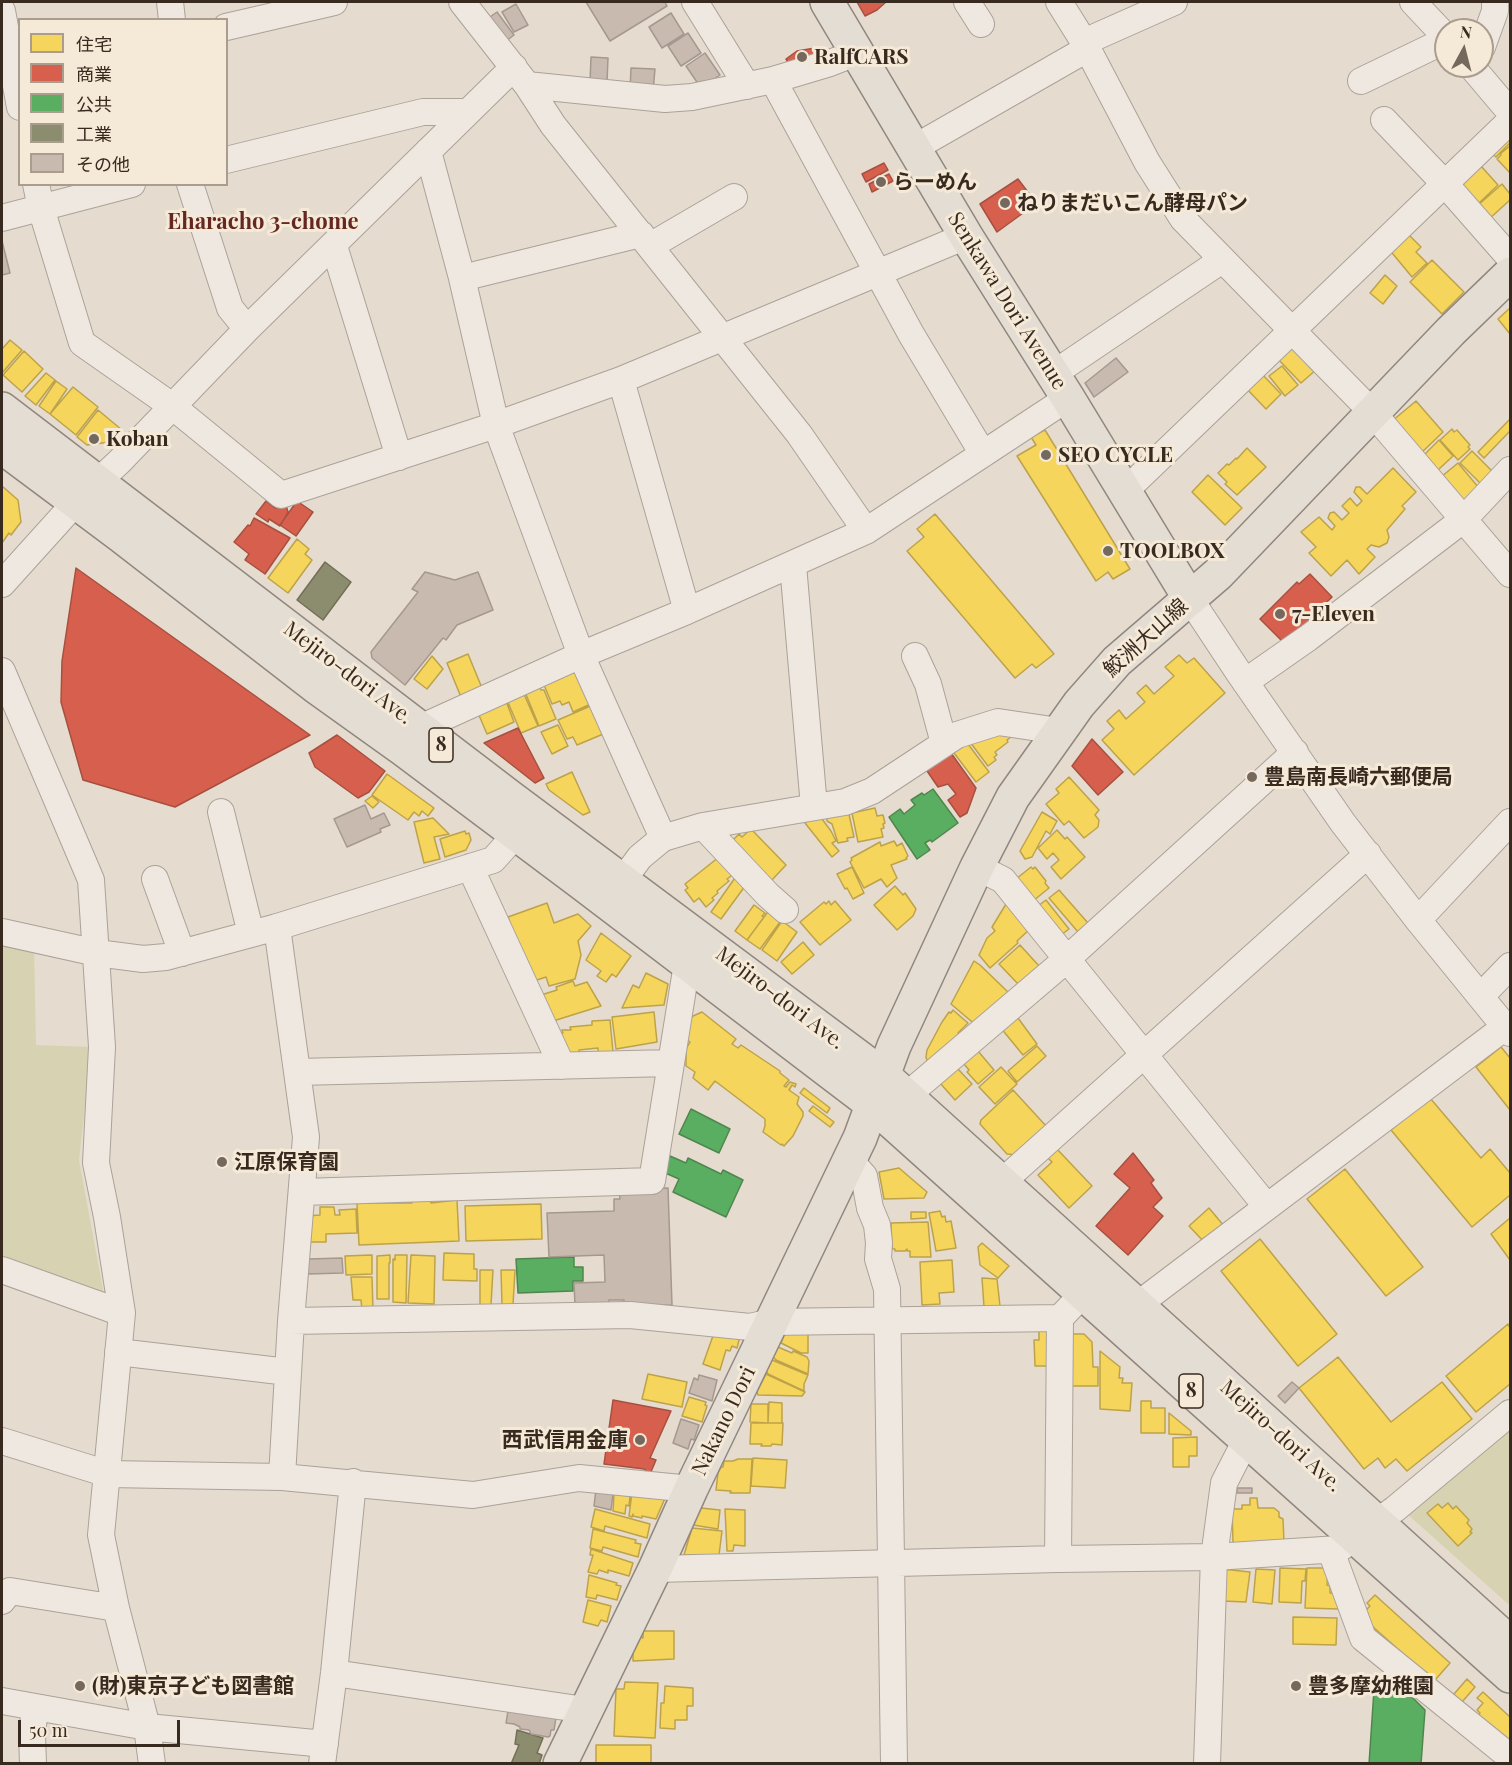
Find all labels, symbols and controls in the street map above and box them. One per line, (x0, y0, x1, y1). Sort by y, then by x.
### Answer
legend (18, 18, 228, 186)
north arrow (1434, 18, 1494, 78)
text: N (1459, 20, 1473, 43)
text: 住宅 (76, 32, 112, 56)
place label: RalfCARS (814, 44, 909, 70)
marker: RalfCARS (795, 50, 809, 64)
text: 商業 (76, 62, 112, 86)
text: 公共 (76, 92, 112, 116)
text: 工業 (76, 122, 112, 146)
text: その他 (76, 152, 130, 176)
place label: らーめん (893, 169, 977, 195)
marker: らーめん (874, 175, 888, 189)
place label: ねりまだいこん酵母パン (1017, 190, 1248, 216)
marker: ねりまだいこん酵母パン (998, 196, 1012, 210)
street label: Senkawa Dori Avenue (942, 208, 1072, 394)
district label: Eharacho 3-chome (167, 209, 359, 235)
place label: Koban (106, 426, 169, 452)
marker: Koban (87, 432, 101, 446)
place label: SEO CYCLE (1058, 442, 1173, 468)
marker: SEO CYCLE (1039, 448, 1053, 462)
place label: TOOLBOX (1120, 538, 1225, 564)
marker: TOOLBOX (1101, 544, 1115, 558)
street label: 鮫洲大山線 (1099, 594, 1193, 682)
place label: 7-Eleven (1292, 601, 1375, 627)
marker: 7-Eleven (1273, 607, 1287, 621)
street label: Mejiro-dori Ave. (279, 616, 417, 730)
road number: 8 (429, 728, 453, 762)
place label: 豊島南長崎六郵便局 (1264, 764, 1453, 790)
marker: 豊島南長崎六郵便局 (1245, 770, 1259, 784)
street label: Mejiro-dori Ave. (711, 941, 849, 1055)
place label: 江原保育園 (234, 1149, 339, 1175)
marker: 江原保育園 (215, 1155, 229, 1169)
street label: Nakano Dori (687, 1362, 761, 1480)
road number: 8 (1179, 1374, 1203, 1408)
street label: Mejiro-dori Ave. (1215, 1375, 1347, 1497)
place label: 西武信用金庫 (502, 1427, 628, 1453)
marker: 西武信用金庫 (633, 1433, 647, 1447)
place label: (財)東京子ども図書館 (92, 1673, 294, 1699)
place label: 豊多摩幼稚園 (1308, 1673, 1434, 1699)
marker: (財)東京子ども図書館 (73, 1679, 87, 1693)
marker: 豊多摩幼稚園 (1289, 1679, 1303, 1693)
scale bar (21, 1708, 183, 1746)
text: 50 m (29, 1718, 68, 1742)

